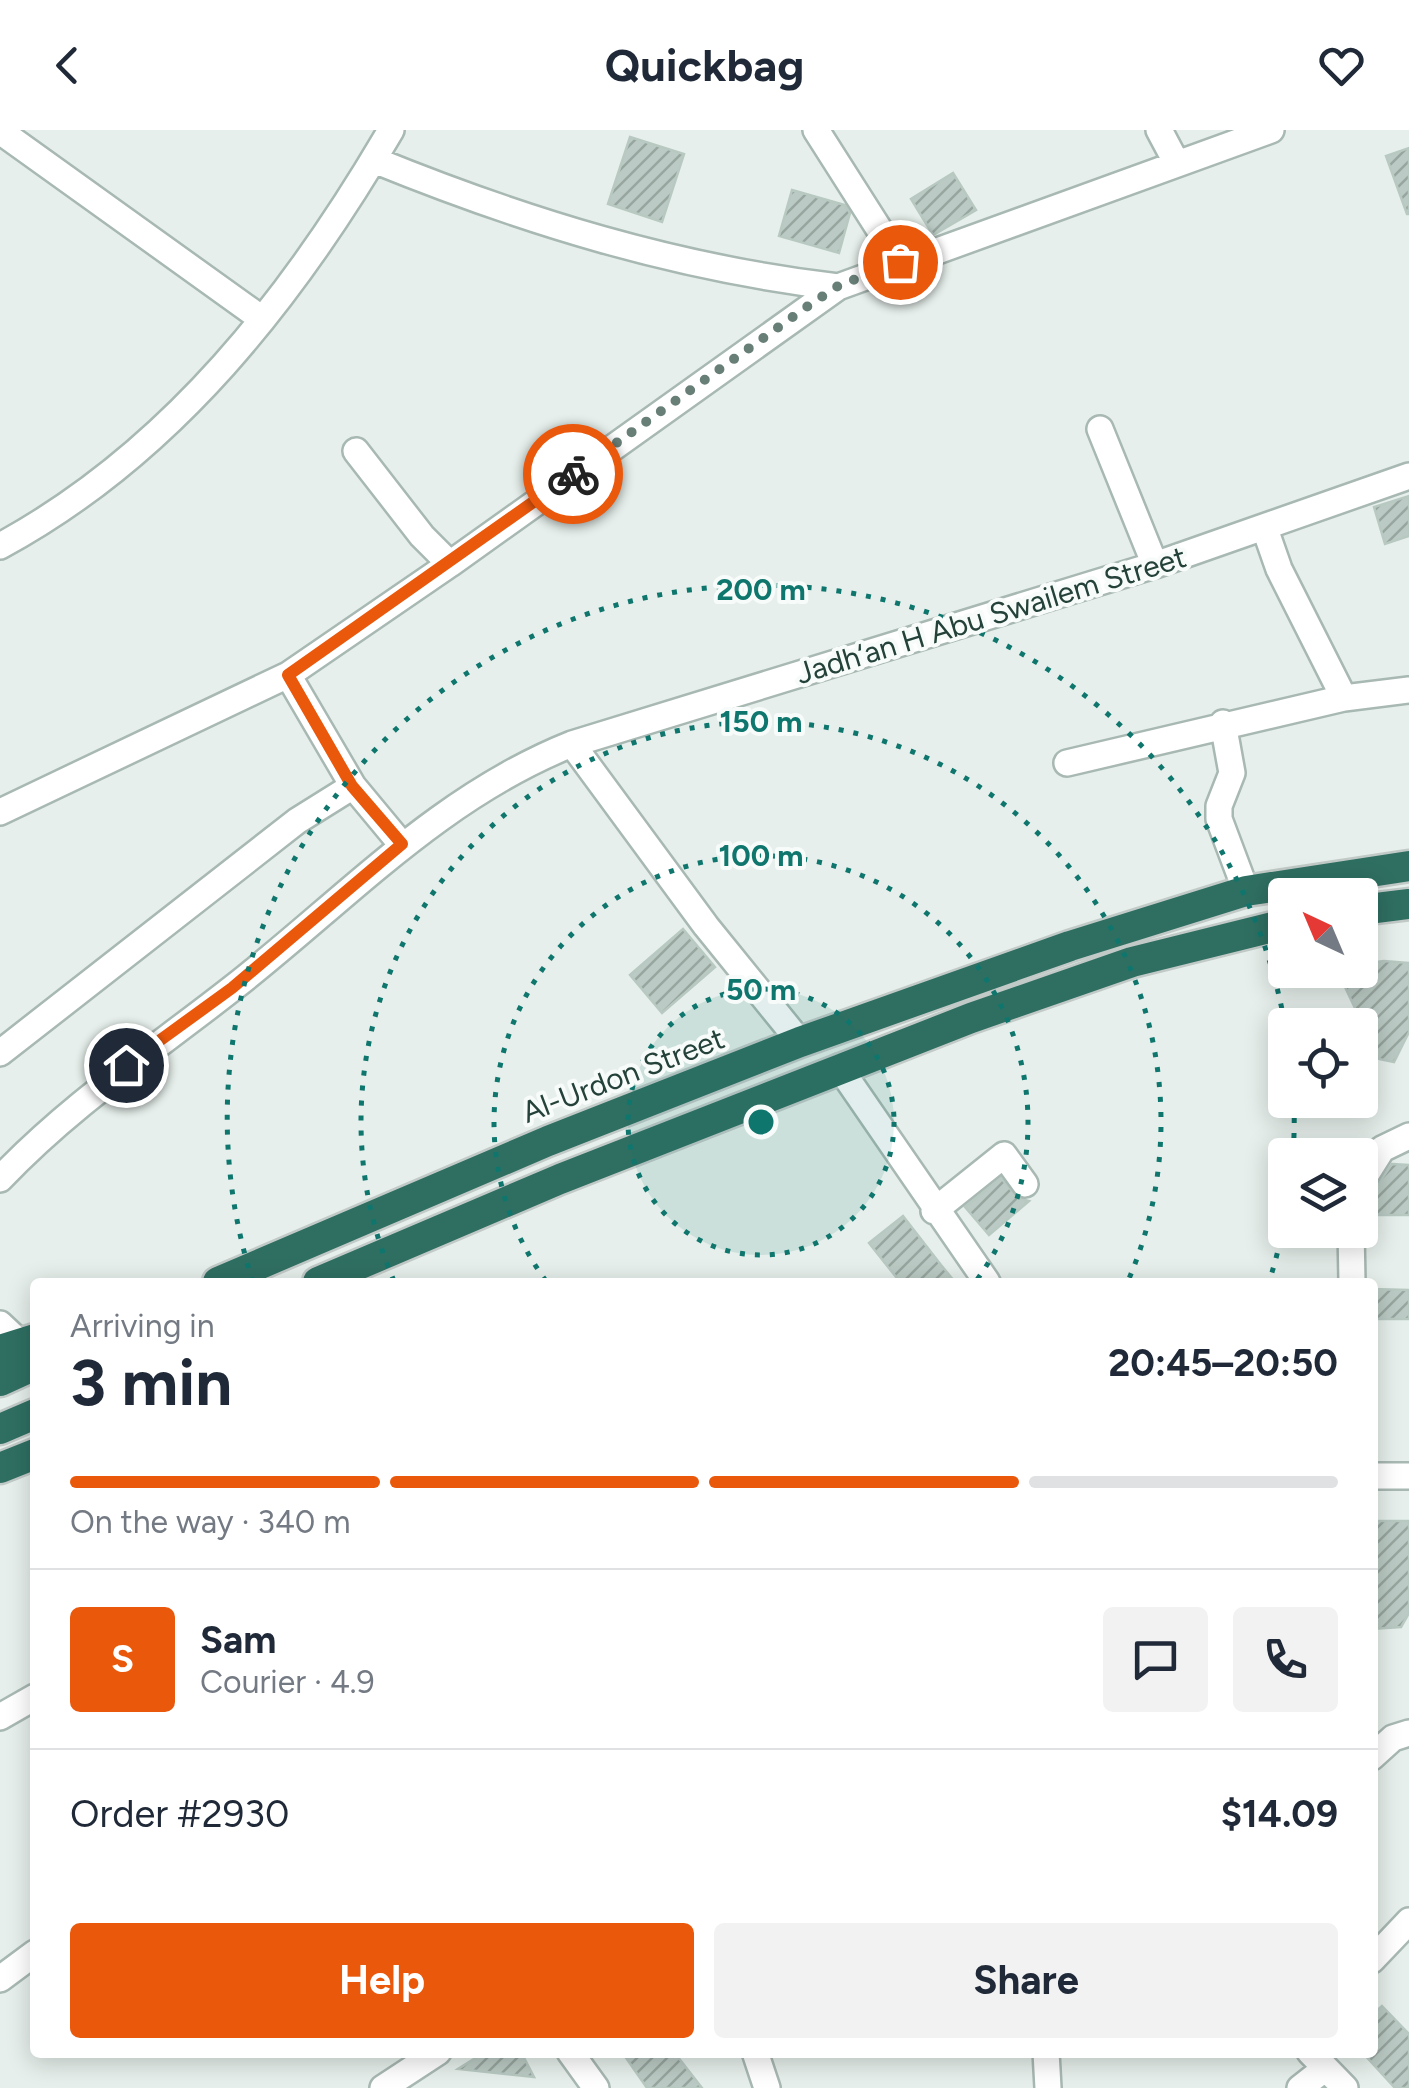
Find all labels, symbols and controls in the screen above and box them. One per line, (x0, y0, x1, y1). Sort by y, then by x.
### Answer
icon: back (40, 38, 95, 93)
text: Quickbag (605, 38, 804, 92)
icon: heart (1314, 38, 1369, 93)
pin (858, 220, 943, 305)
icon: bag (873, 235, 928, 290)
courier (523, 424, 623, 524)
icon: bike (546, 447, 601, 502)
street label: Jadh‘an H Abu Swailem Street (792, 538, 1190, 692)
text: 200 m (716, 571, 806, 608)
text: 150 m (720, 703, 802, 740)
text: 100 m (719, 837, 803, 874)
north arrow (1268, 878, 1378, 988)
map controls (1268, 878, 1378, 1248)
text: 50 m (726, 971, 796, 1008)
button: locate (1268, 1008, 1378, 1118)
street label: Al-Urdon Street (517, 1019, 729, 1131)
pin (84, 1023, 169, 1108)
icon: home (99, 1038, 154, 1093)
centre of rings (743, 1104, 779, 1140)
button: layers (1268, 1138, 1378, 1248)
text: Arriving in (70, 1307, 215, 1345)
text: 20:45–20:50 (1108, 1340, 1338, 1386)
text: 3 min (70, 1343, 232, 1421)
text: On the way · 340 m (70, 1503, 350, 1541)
button: chat (1103, 1607, 1208, 1712)
button: phone (1233, 1607, 1338, 1712)
text: Sam (200, 1617, 276, 1663)
text: S (111, 1636, 134, 1682)
text: Courier · 4.9 (200, 1663, 375, 1701)
text: Order #2930 (70, 1791, 289, 1837)
text: $14.09 (1221, 1791, 1338, 1837)
button: Help (70, 1923, 694, 2038)
button: Share (714, 1923, 1338, 2038)

